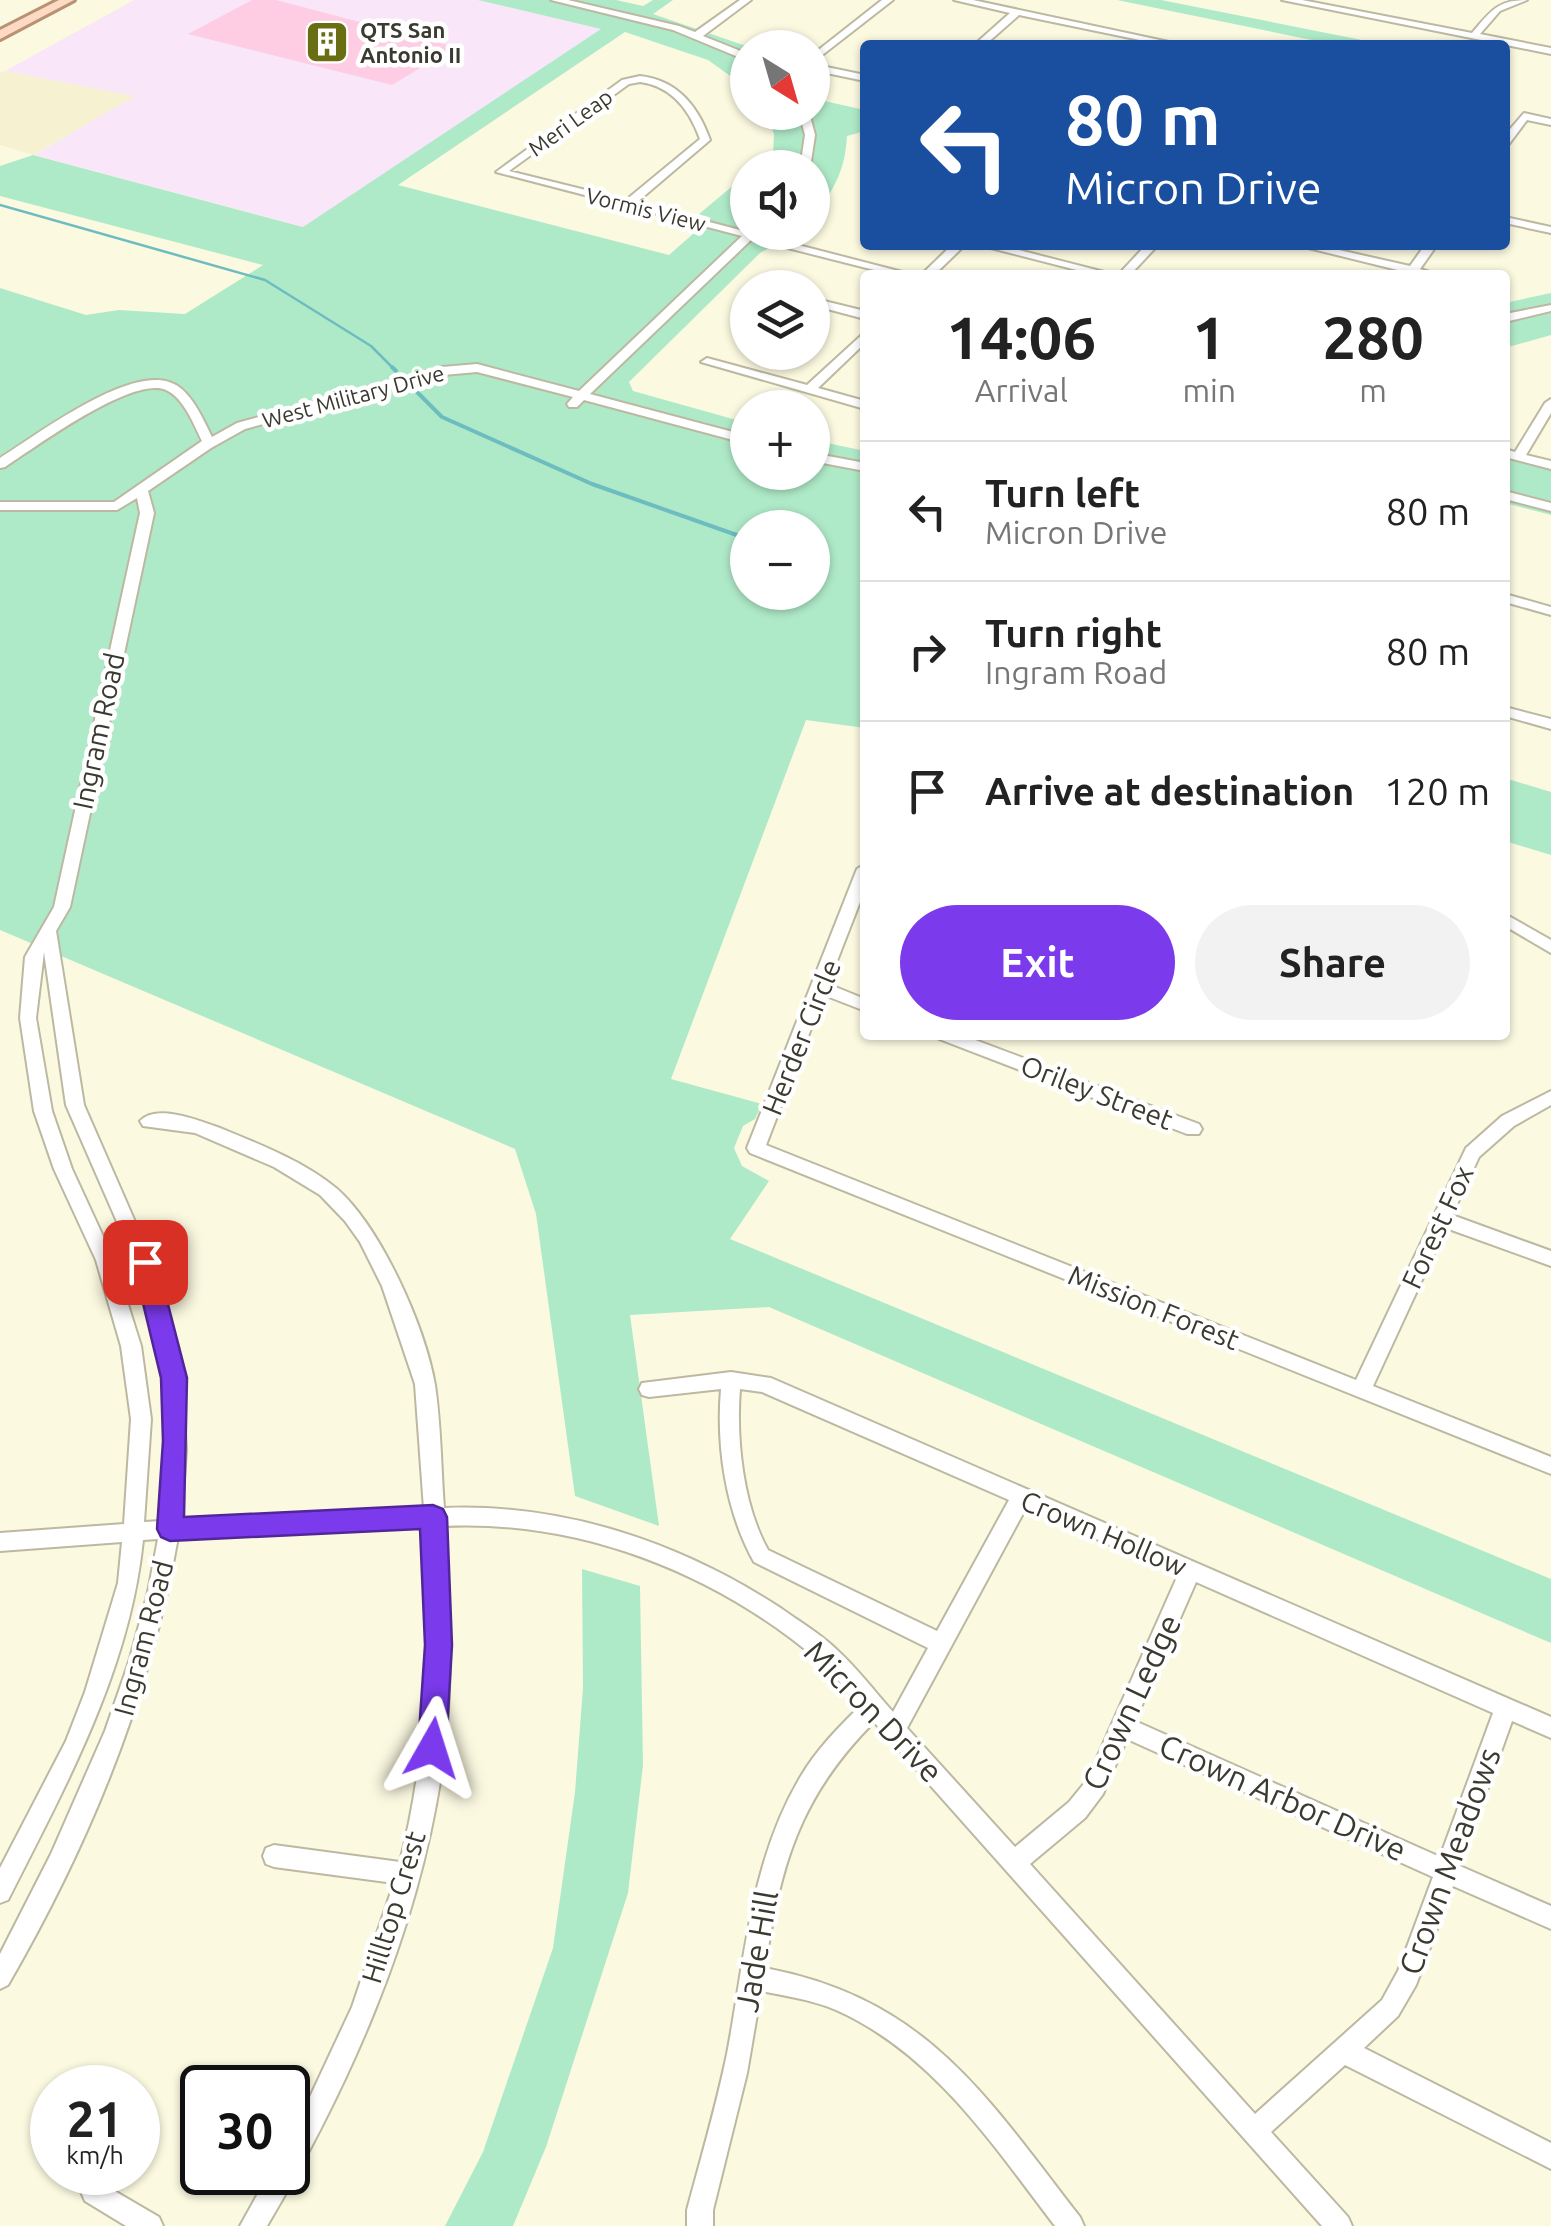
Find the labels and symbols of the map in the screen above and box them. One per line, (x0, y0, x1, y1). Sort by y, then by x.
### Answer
place label: QTS San Antonio II (360, 17, 461, 67)
building icon: QTS San Antonio II (304, 19, 350, 65)
north arrow (730, 30, 830, 130)
street label: Meri Leap (523, 83, 617, 161)
street label: Vormis View (584, 182, 708, 236)
street label: West Military Drive (259, 360, 447, 432)
street label: Ingram Road (66, 650, 130, 812)
street label: Herder Circle (756, 955, 846, 1119)
street label: Oriley Street (1017, 1049, 1177, 1135)
street label: Forest Fox (1395, 1161, 1479, 1293)
pin (103, 1220, 188, 1305)
street label: Mission Forest (1064, 1259, 1244, 1355)
street label: Crown Hollow (1017, 1484, 1192, 1582)
street label: Ingram Road (107, 1557, 179, 1719)
street label: Crown Ledge (1075, 1608, 1187, 1796)
street label: Micron Drive (798, 1633, 950, 1789)
position arrow (380, 1696, 484, 1800)
street label: Crown Arbor Drive (1154, 1726, 1412, 1868)
street label: Crown Meadows (1391, 1743, 1507, 1979)
street label: Hilltop Crest (355, 1827, 431, 1987)
street label: Jade Hill (728, 1887, 784, 2015)
speed limit sign: 30 (180, 2065, 310, 2195)

